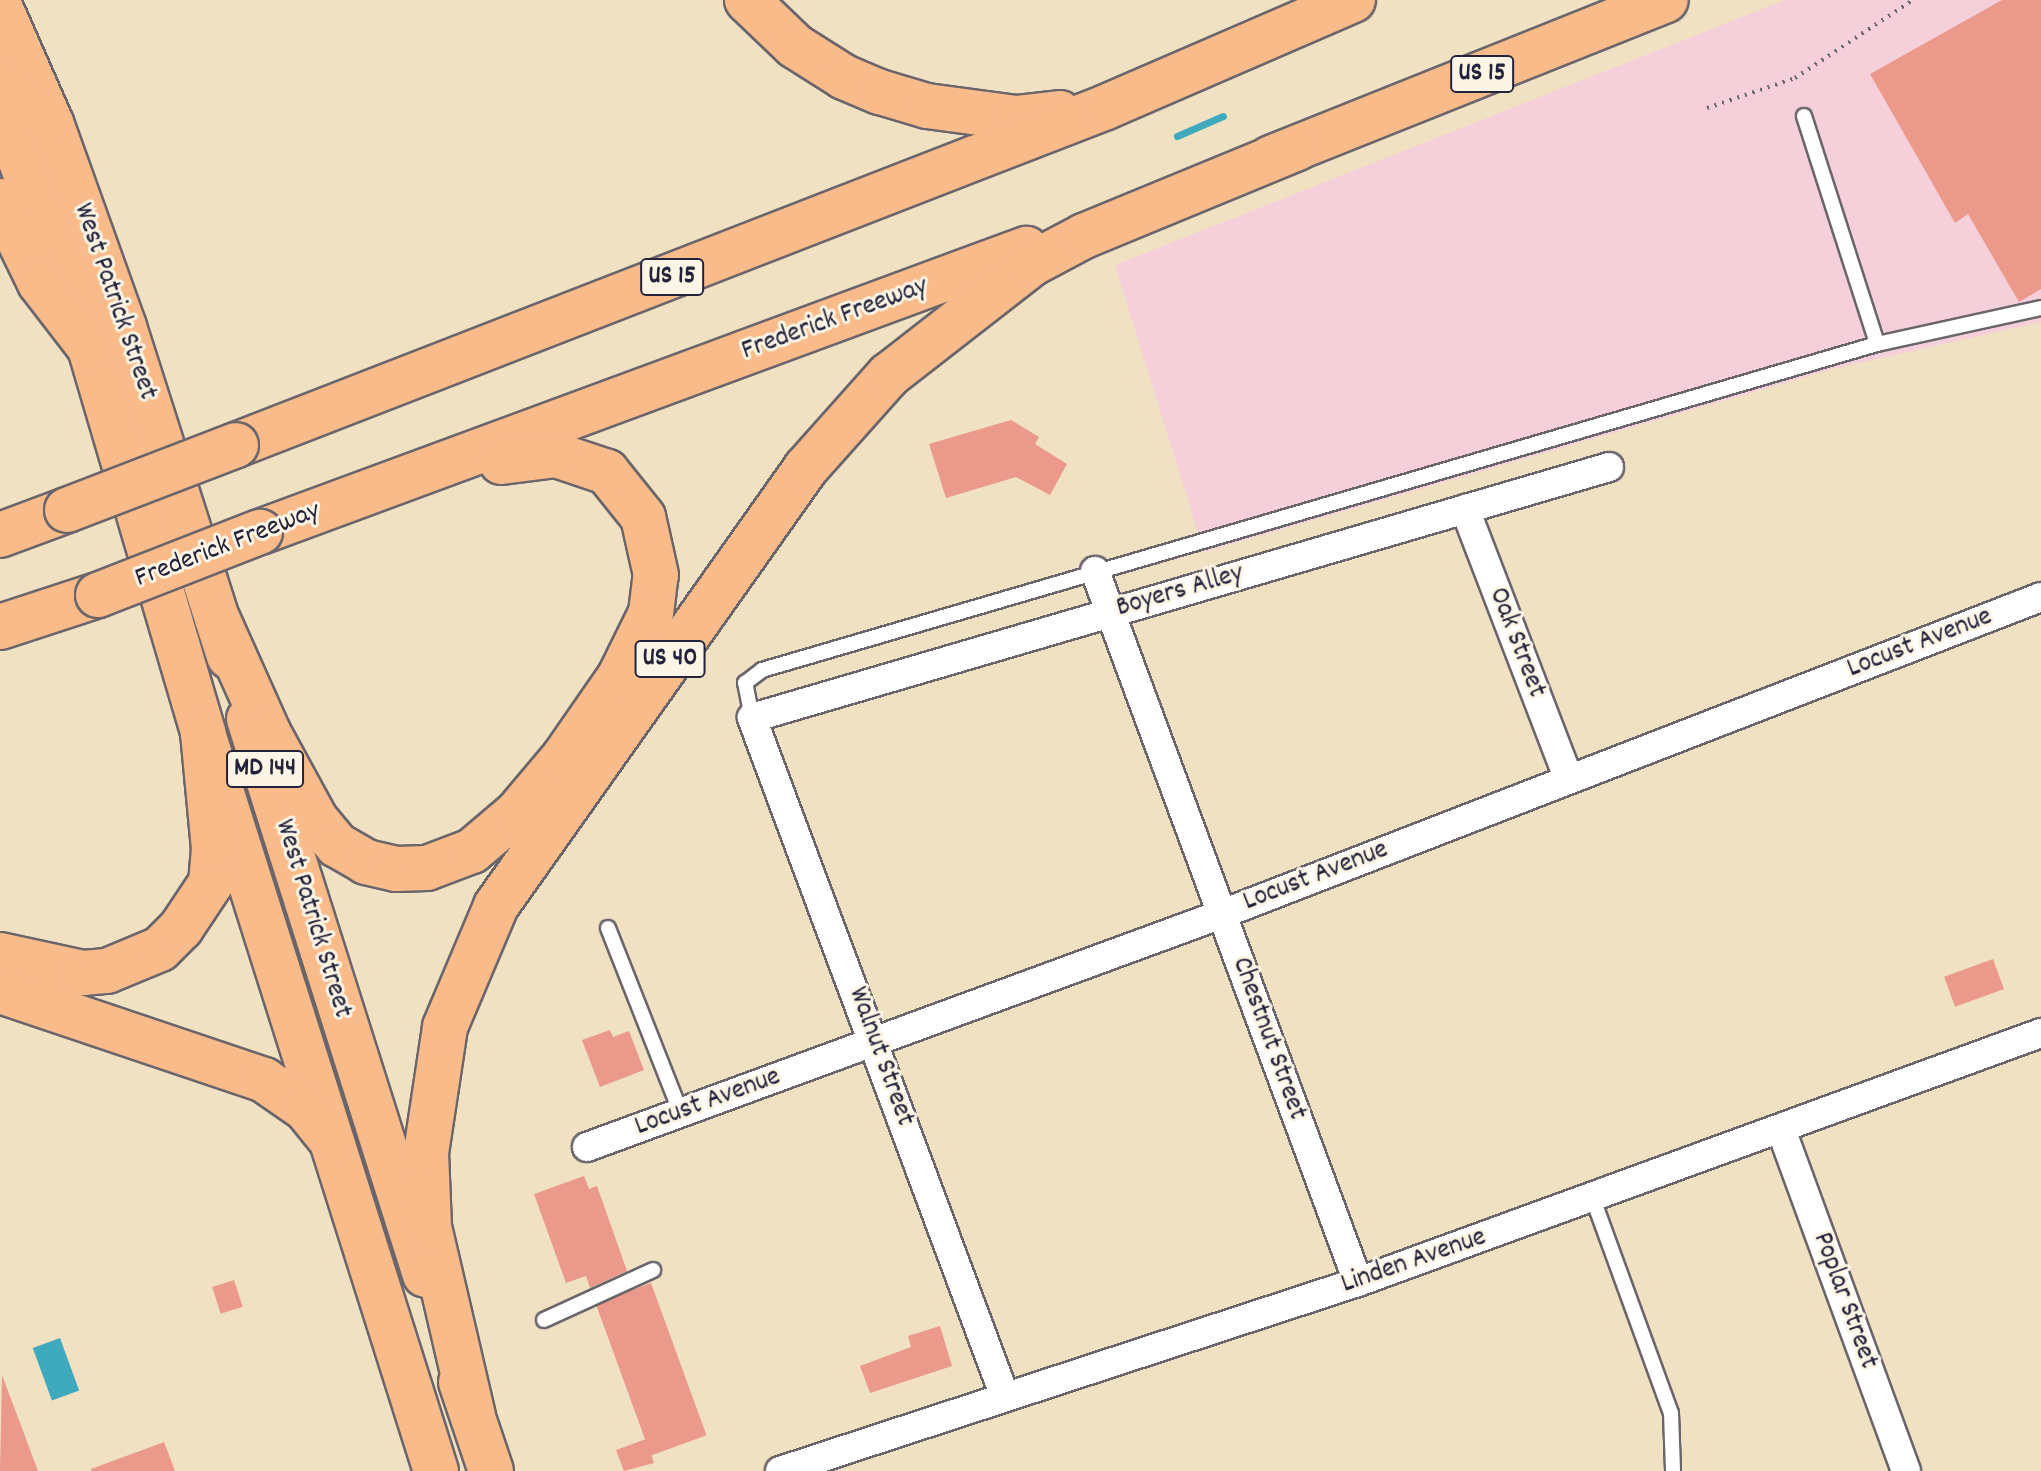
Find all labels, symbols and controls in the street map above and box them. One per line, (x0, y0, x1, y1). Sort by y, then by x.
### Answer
road number: US 15 (1450, 52, 1514, 96)
street label: West Patrick Street (65, 199, 163, 405)
road number: US 15 (640, 255, 704, 299)
street label: Frederick Freeway (737, 271, 933, 369)
street label: Frederick Freeway (131, 495, 325, 597)
street label: Boyers Alley (1113, 558, 1247, 626)
street label: Oak Street (1480, 583, 1552, 703)
street label: Locust Avenue (1843, 601, 1997, 687)
road number: US 40 (634, 637, 706, 681)
road number: MD 144 (225, 747, 305, 791)
street label: West Patrick Street (266, 816, 358, 1022)
street label: Locust Avenue (1239, 834, 1393, 920)
street label: Chestnut Street (1223, 953, 1313, 1125)
street label: Walnut Street (839, 983, 921, 1131)
street label: Locust Avenue (631, 1061, 785, 1145)
street label: Linden Avenue (1337, 1222, 1491, 1302)
street label: Poplar Street (1804, 1228, 1884, 1374)

